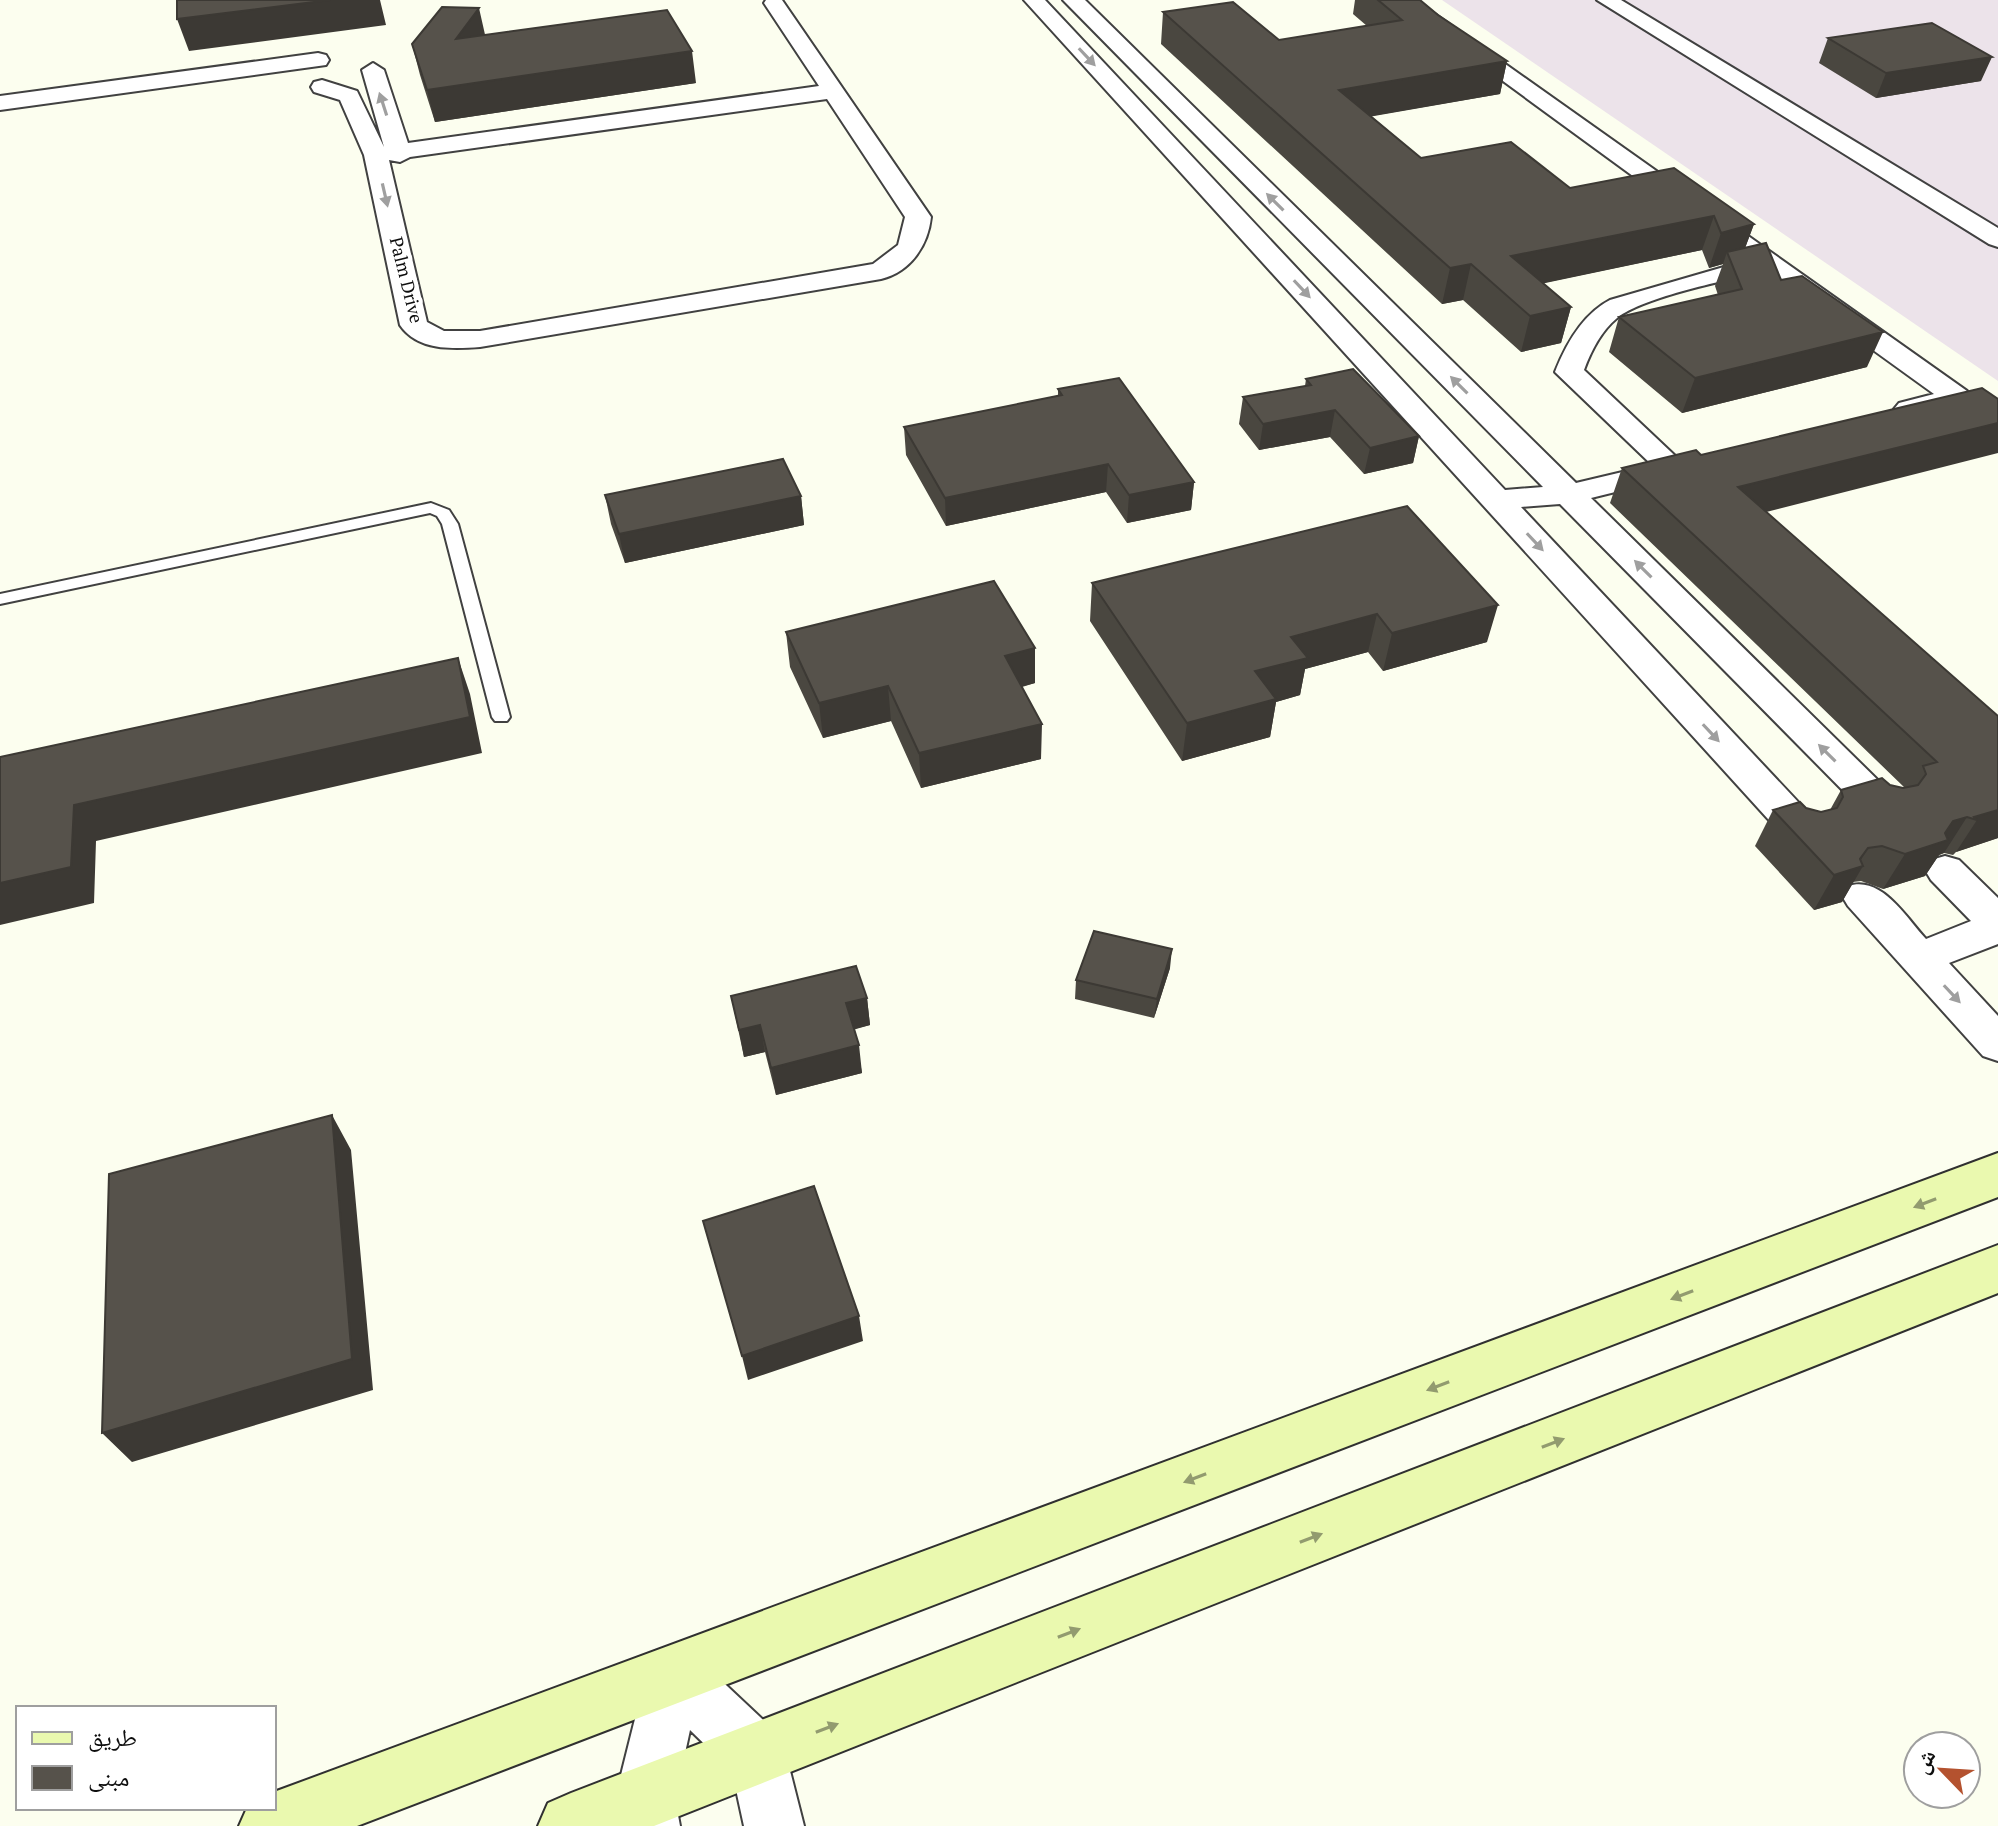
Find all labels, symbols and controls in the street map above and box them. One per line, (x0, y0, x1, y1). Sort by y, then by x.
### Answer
one-way arrow (1078, 48, 1096, 67)
one-way arrow (377, 91, 389, 115)
one-way arrow (379, 182, 392, 207)
one-way arrow (1266, 192, 1285, 211)
street label: Palm Drive (385, 234, 429, 325)
one-way arrow (1292, 280, 1310, 299)
one-way arrow (1450, 376, 1469, 395)
one-way arrow (1525, 533, 1543, 552)
one-way arrow (1634, 560, 1653, 579)
one-way arrow (1702, 724, 1720, 743)
one-way arrow (1818, 744, 1837, 763)
one-way arrow (1943, 984, 1961, 1003)
one-way arrow (1913, 1197, 1937, 1210)
one-way arrow (1670, 1289, 1694, 1302)
one-way arrow (1426, 1380, 1450, 1393)
one-way arrow (1541, 1436, 1565, 1449)
one-way arrow (1183, 1472, 1207, 1485)
one-way arrow (1299, 1531, 1323, 1544)
one-way arrow (1057, 1626, 1081, 1639)
legend (16, 1706, 276, 1810)
text: طريق (88, 1721, 137, 1753)
one-way arrow (815, 1721, 839, 1734)
north arrow (1902, 1730, 1982, 1810)
text: ش (1905, 1745, 1941, 1778)
text: مبنى (88, 1761, 129, 1793)

